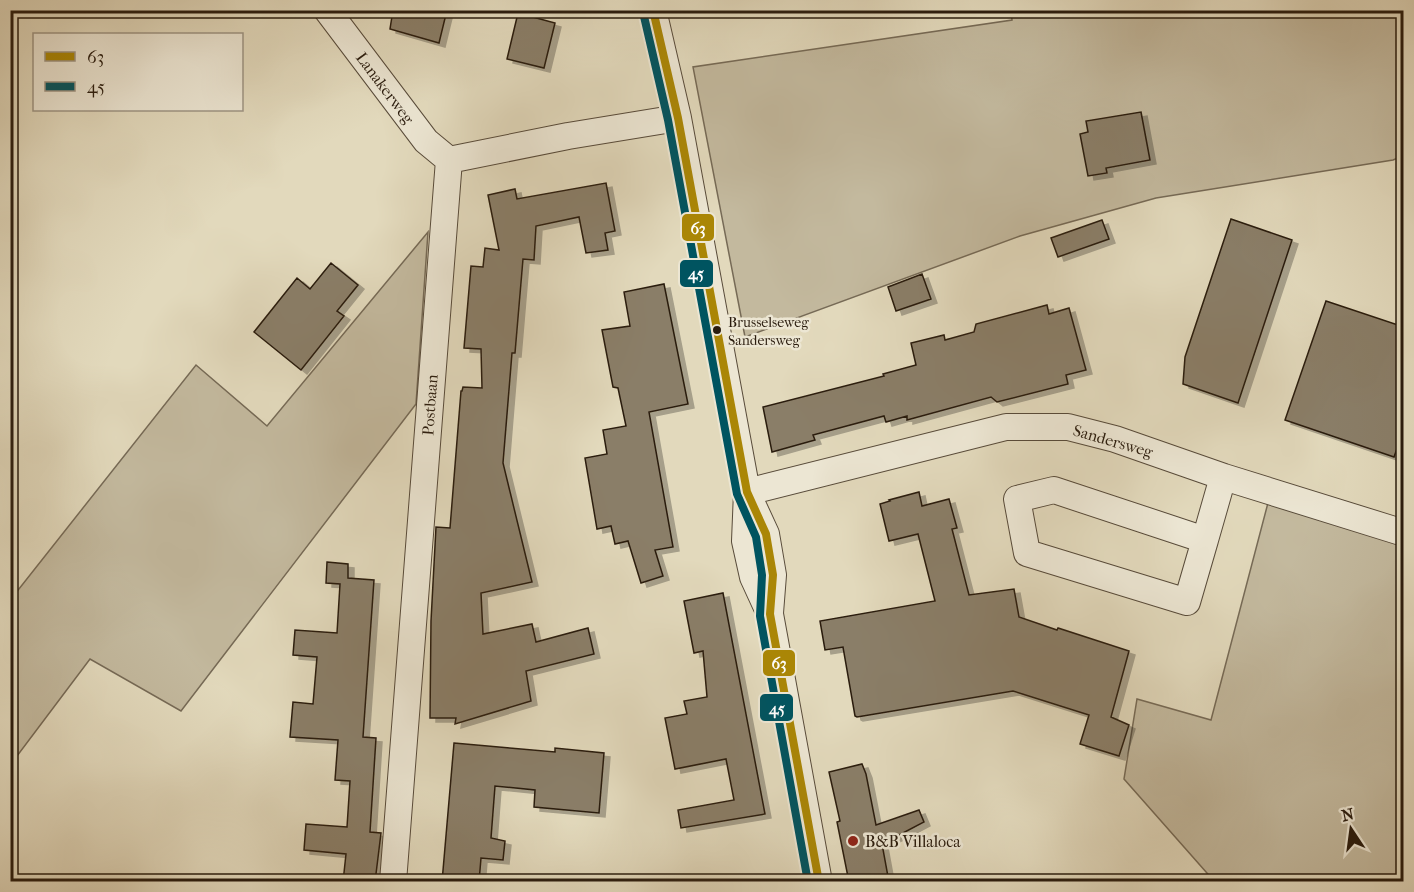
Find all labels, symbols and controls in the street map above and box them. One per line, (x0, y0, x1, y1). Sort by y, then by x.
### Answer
legend (33, 33, 243, 111)
text: 63 (87, 47, 104, 68)
street label: Lanakerweg (352, 48, 418, 128)
text: 45 (87, 77, 105, 98)
line badge: 63 (681, 213, 715, 242)
text: 63 (690, 219, 706, 239)
line badge: 45 (679, 259, 714, 288)
text: 45 (687, 264, 704, 284)
place label: Brusselseweg Sandersweg (728, 314, 809, 349)
marker: Brusselseweg Sandersweg (711, 324, 723, 336)
street label: Postbaan (418, 373, 442, 436)
street label: Sandersweg (1071, 421, 1156, 462)
line badge: 63 (762, 649, 796, 677)
text: 63 (771, 654, 787, 674)
line badge: 45 (759, 693, 794, 722)
text: 45 (768, 699, 785, 719)
north arrow (1321, 799, 1381, 859)
text: N (1340, 804, 1357, 825)
place label: B&B Villaloca (865, 832, 961, 851)
marker: B&B Villaloca (846, 834, 860, 848)

